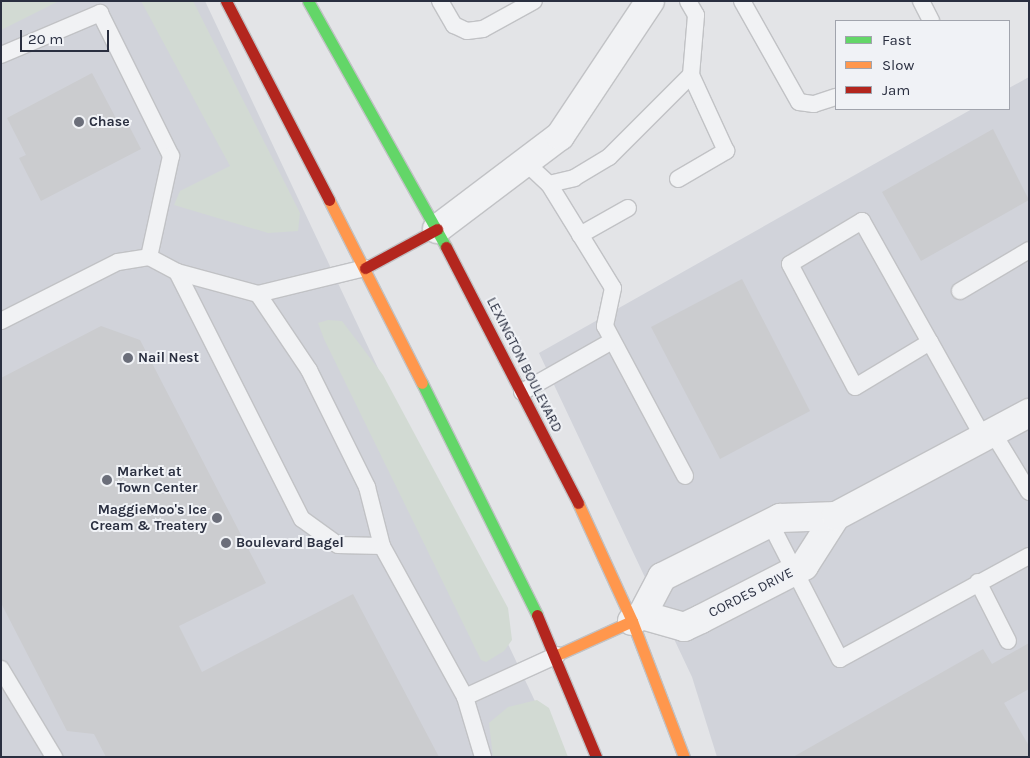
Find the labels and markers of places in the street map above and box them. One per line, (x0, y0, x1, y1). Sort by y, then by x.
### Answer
place label: Chase (89, 114, 130, 130)
marker: Chase (73, 116, 85, 128)
place label: Nail Nest (138, 350, 199, 366)
marker: Nail Nest (122, 352, 134, 364)
place label: Market at Town Center (117, 464, 197, 497)
marker: Market at Town Center (101, 474, 113, 486)
place label: MaggieMoo's Ice Cream & Treatery (90, 502, 207, 534)
marker: MaggieMoo's Ice Cream & Treatery (211, 512, 223, 524)
place label: Boulevard Bagel (236, 535, 344, 551)
marker: Boulevard Bagel (220, 537, 232, 549)

